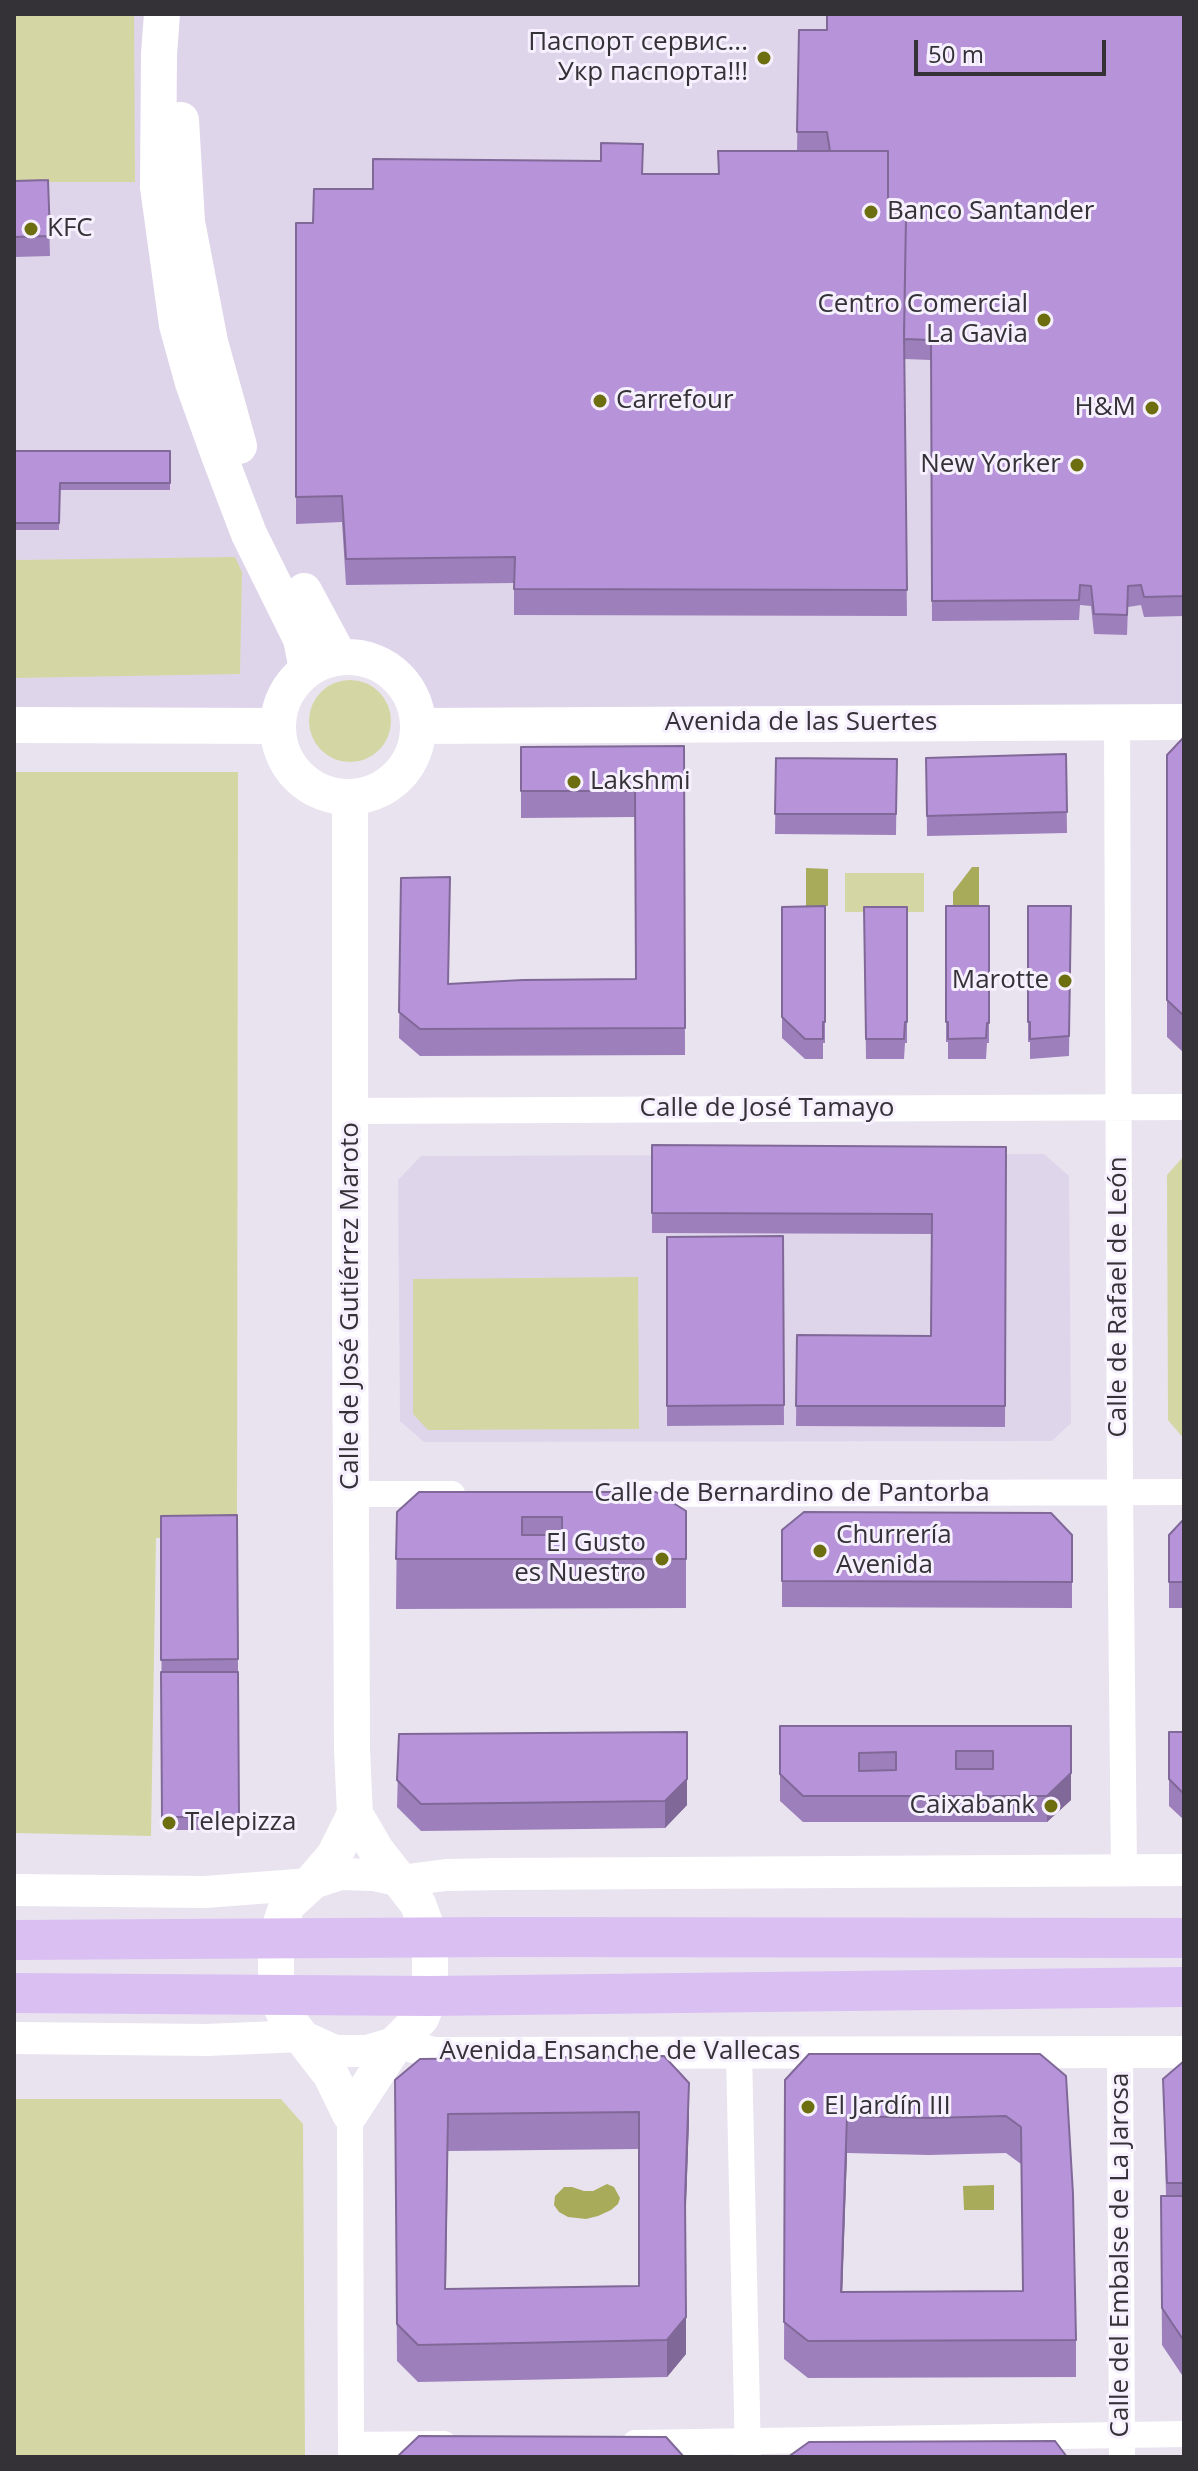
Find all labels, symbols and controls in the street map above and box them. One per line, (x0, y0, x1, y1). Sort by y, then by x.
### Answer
scale bar (918, 24, 1110, 74)
place label: Паспорт сервис... Укр паспорта!!! (528, 27, 748, 88)
text: 50 m (928, 37, 984, 70)
marker: Паспорт сервис... Укр паспорта!!! (755, 49, 773, 67)
place label: Banco Santander (887, 196, 1094, 228)
marker: Banco Santander (862, 203, 880, 221)
place label: KFC (47, 213, 93, 245)
marker: KFC (22, 220, 40, 238)
place label: Centro Comercial La Gavia (817, 289, 1028, 350)
marker: Centro Comercial La Gavia (1035, 311, 1053, 329)
place label: Carrefour (616, 385, 734, 417)
marker: Carrefour (591, 392, 609, 410)
place label: H&M (1075, 392, 1136, 424)
marker: H&M (1143, 399, 1161, 417)
place label: New Yorker (920, 449, 1061, 481)
marker: New Yorker (1068, 456, 1086, 474)
street label: Avenida de las Suertes (665, 707, 937, 739)
place label: Lakshmi (590, 766, 691, 798)
marker: Lakshmi (565, 773, 583, 791)
place label: Marotte (952, 965, 1049, 997)
marker: Marotte (1056, 972, 1074, 990)
street label: Calle de José Tamayo (640, 1093, 894, 1125)
street label: Calle de José Gutiérrez Maroto (335, 1122, 367, 1490)
street label: Calle de Rafael de León (1103, 1156, 1135, 1438)
street label: Calle de Bernardino de Pantorba (594, 1478, 990, 1510)
place label: Churrería Avenida (836, 1520, 952, 1582)
place label: El Gusto es Nuestro (514, 1528, 646, 1590)
marker: Churrería Avenida (811, 1542, 829, 1560)
marker: El Gusto es Nuestro (653, 1550, 671, 1568)
place label: Caixabank (910, 1790, 1035, 1822)
marker: Caixabank (1042, 1797, 1060, 1815)
place label: Telepizza (185, 1807, 296, 1839)
marker: Telepizza (160, 1814, 178, 1832)
street label: Avenida Ensanche de Vallecas (440, 2036, 800, 2068)
street label: Calle del Embalse de La Jarosa (1105, 2073, 1137, 2437)
place label: El Jardín III (824, 2091, 951, 2123)
marker: El Jardín III (799, 2098, 817, 2116)

